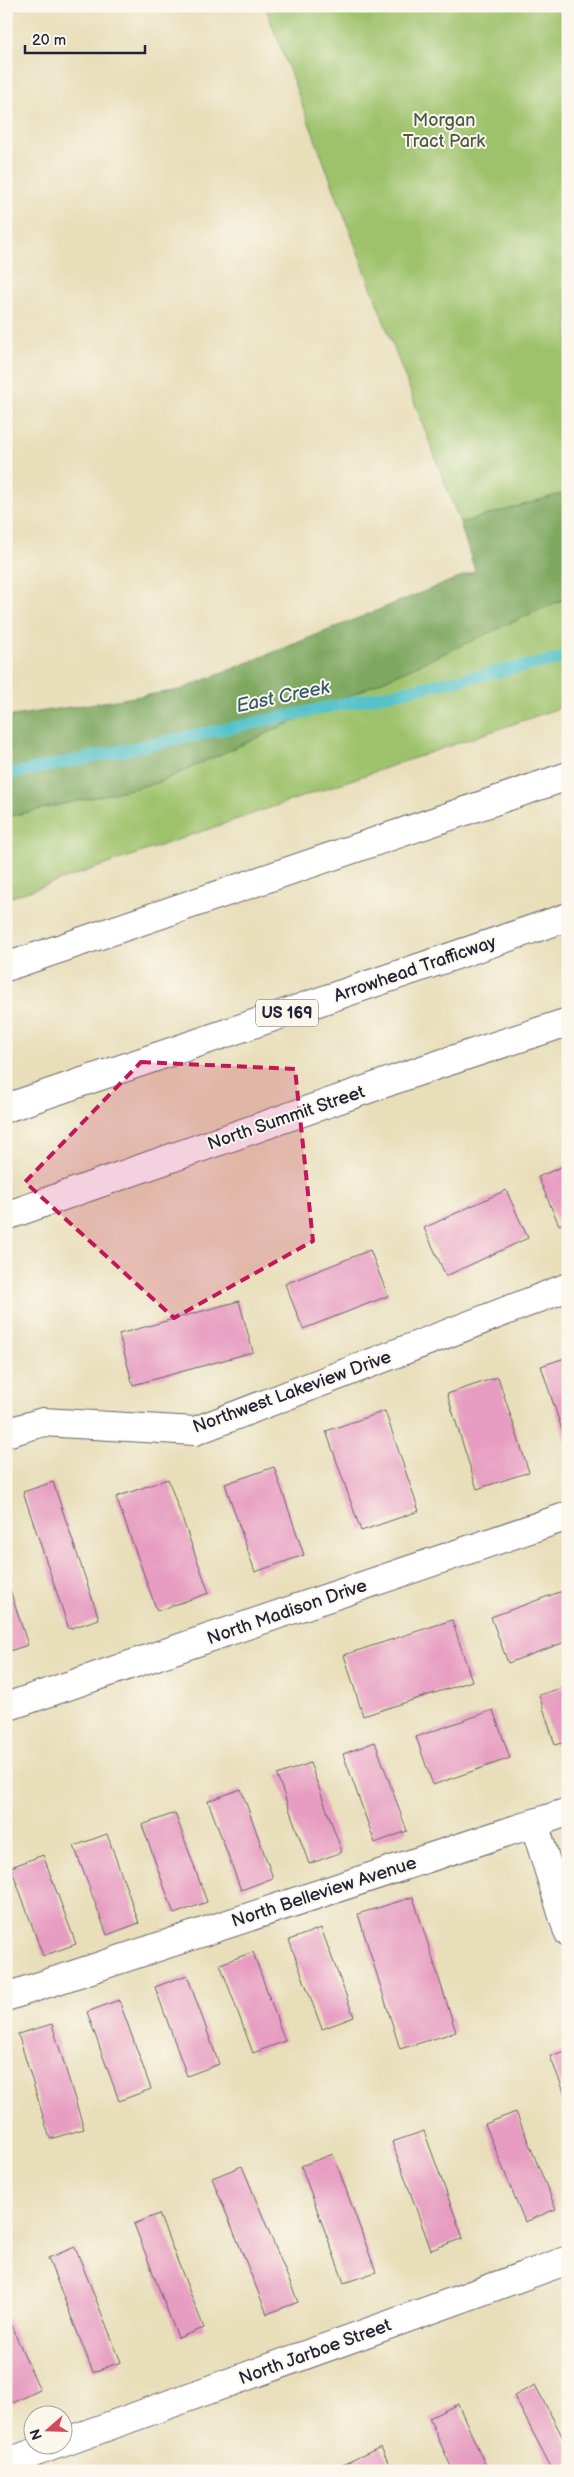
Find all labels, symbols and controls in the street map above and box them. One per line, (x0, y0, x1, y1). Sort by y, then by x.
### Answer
scale bar (25, 22, 145, 54)
text: 20 m (32, 31, 66, 50)
park label: Morgan Tract Park (403, 110, 485, 152)
water label: East Creek (234, 676, 332, 718)
street label: Arrowhead Trafficway (331, 931, 500, 1007)
road number: US 169 (256, 1000, 318, 1026)
street label: North Summit Street (205, 1081, 368, 1155)
street label: Northwest Lakeview Drive (190, 1346, 394, 1438)
street label: North Madison Drive (204, 1575, 370, 1649)
street label: North Belleview Avenue (229, 1852, 419, 1932)
street label: North Jarboe Street (236, 2315, 394, 2389)
north arrow (22, 2404, 72, 2454)
text: N (26, 2426, 46, 2442)

